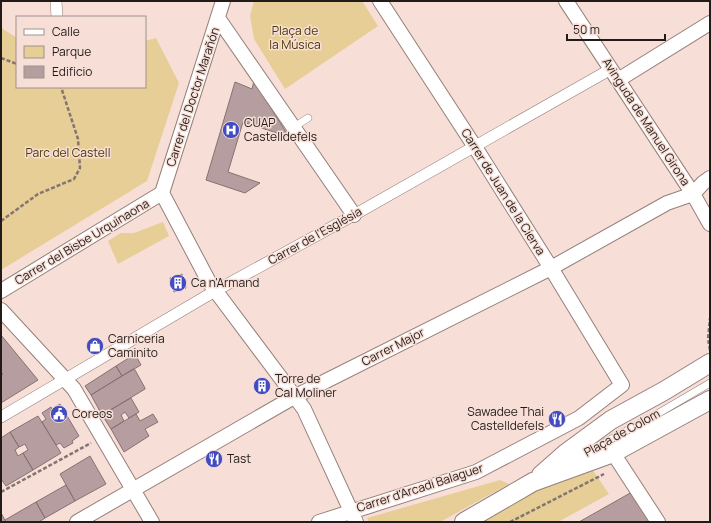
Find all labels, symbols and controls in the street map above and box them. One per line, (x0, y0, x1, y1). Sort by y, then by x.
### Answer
legend (16, 16, 146, 88)
scale bar (567, 16, 665, 42)
text: 50 m (573, 21, 600, 38)
park label: Plaça de la Música (269, 22, 321, 53)
text: Calle (52, 23, 80, 40)
street label: Carrer del Doctor Marañón (162, 25, 223, 169)
text: Parque (52, 43, 91, 60)
street label: Avinguda de Manuel Girona (599, 54, 694, 189)
text: Edificio (52, 63, 92, 80)
place label: CUAP Castelldefels (244, 114, 317, 145)
hospital icon: CUAP Castelldefels (221, 120, 241, 140)
street label: Carrer de Juan de la Cierva (457, 125, 549, 258)
park label: Parc del Castell (26, 144, 110, 161)
street label: Carrer del Bisbe Urquinaona (11, 195, 152, 289)
street label: Carrer de l'Església (265, 203, 365, 268)
building icon: Ca n'Armand (168, 273, 188, 293)
place label: Ca n'Armand (191, 274, 259, 291)
street label: Carrer Major (358, 323, 428, 370)
place label: Carniceria Caminito (108, 330, 165, 361)
shop icon: Carniceria Caminito (85, 336, 105, 356)
place label: Torre de Cal Moliner (275, 370, 337, 401)
building icon: Torre de Cal Moliner (252, 376, 272, 396)
place label: Sawadee Thai Castelldefels (467, 403, 544, 434)
public building icon: Coreos (49, 404, 69, 424)
place label: Coreos (72, 405, 112, 422)
street label: Plaça de Colom (581, 405, 663, 461)
restaurant icon: Sawadee Thai Castelldefels (547, 409, 567, 429)
restaurant icon: Tast (204, 449, 224, 469)
place label: Tast (227, 450, 251, 467)
street label: Carrer d'Arcadi Balaguer (354, 459, 486, 516)

